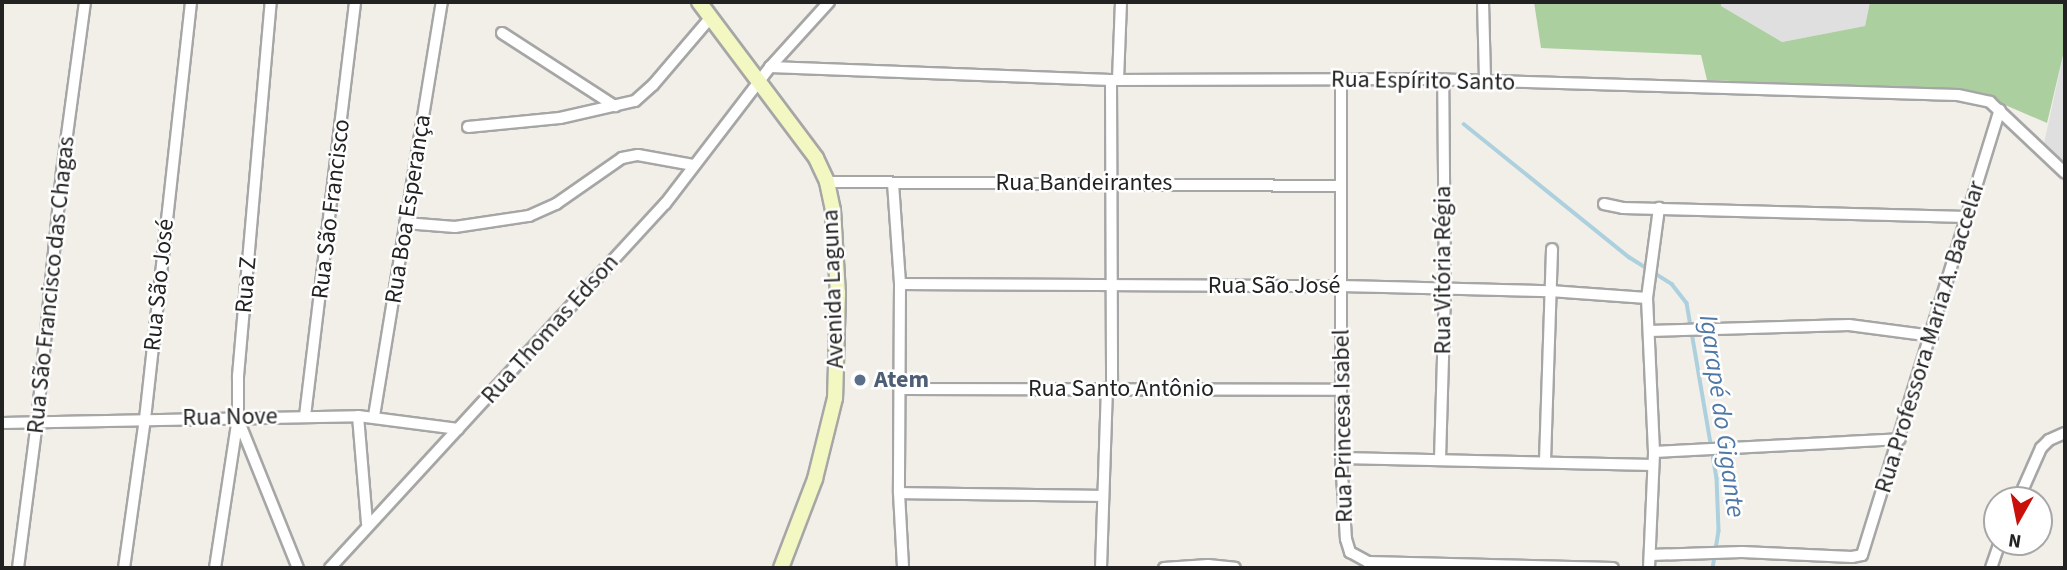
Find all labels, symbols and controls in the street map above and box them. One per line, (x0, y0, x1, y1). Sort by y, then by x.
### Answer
street label: Rua Espírito Santo (1331, 65, 1515, 97)
street label: Rua Boa Esperança (379, 112, 437, 306)
street label: Rua São Francisco (306, 117, 356, 301)
street label: Rua São Francisco das Chagas (21, 135, 81, 435)
street label: Rua Bandeirantes (996, 169, 1172, 197)
street label: Rua Professora Maria A. Baccelar (1869, 178, 1991, 496)
street label: Rua Vitória Régia (1429, 186, 1457, 354)
street label: Avenida Laguna (816, 209, 850, 369)
street label: Rua São José (138, 217, 180, 353)
street label: Rua Thomas Edson (475, 248, 625, 410)
street label: Rua Z (229, 256, 263, 314)
street label: Rua São José (1208, 272, 1340, 300)
water label: Igarapé do Gigante (1692, 313, 1752, 519)
street label: Rua Princesa Isabel (1327, 329, 1359, 523)
place label: Atem (874, 366, 929, 394)
marker: Atem (852, 372, 868, 388)
street label: Rua Santo Antônio (1028, 375, 1214, 403)
street label: Rua Nove (182, 402, 278, 432)
north arrow (1983, 486, 2053, 556)
text: N (2007, 526, 2023, 555)

